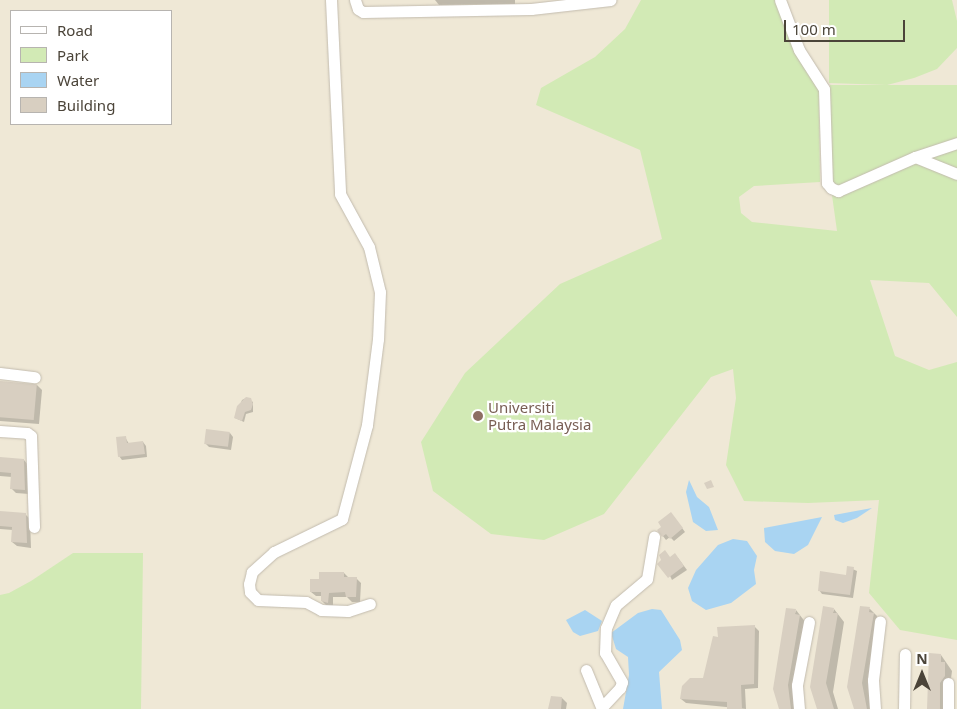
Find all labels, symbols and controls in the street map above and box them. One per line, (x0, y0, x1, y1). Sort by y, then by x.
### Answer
legend (10, 10, 172, 125)
scale bar (787, 10, 908, 42)
text: 100 m (792, 19, 836, 39)
text: Road (57, 20, 93, 40)
text: Park (57, 45, 89, 65)
text: Water (57, 70, 99, 90)
text: Building (57, 95, 115, 115)
place label: Universiti Putra Malaysia (488, 398, 591, 433)
marker: Universiti Putra Malaysia (472, 410, 484, 422)
north arrow (897, 649, 947, 699)
text: N (916, 649, 928, 668)

